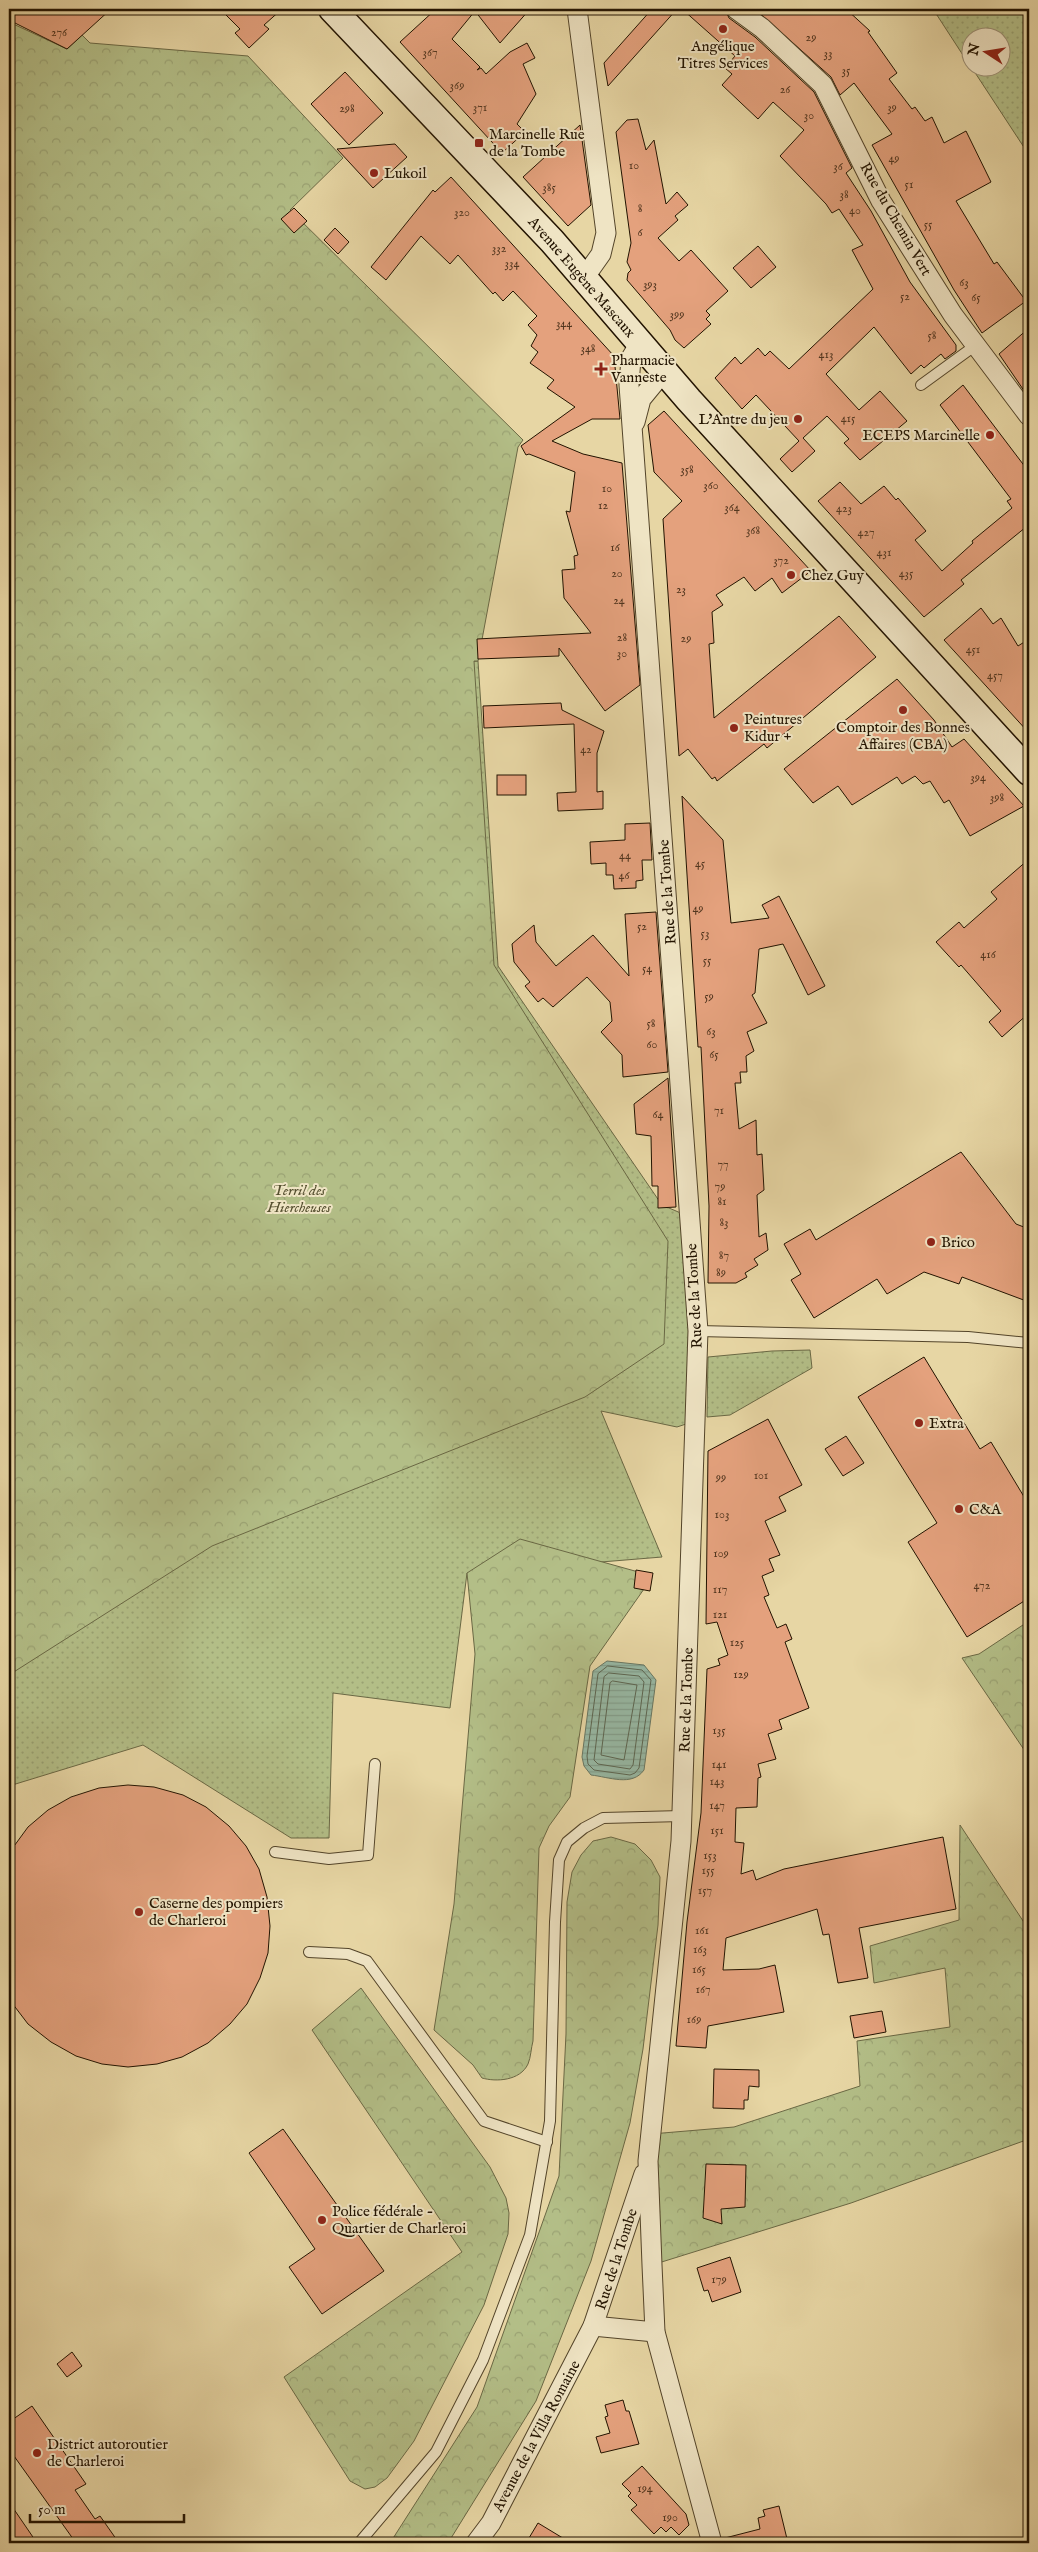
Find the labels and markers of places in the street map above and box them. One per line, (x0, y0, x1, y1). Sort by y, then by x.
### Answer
marker: Angélique Titres Services (717, 23, 729, 35)
place label: Angélique Titres Services (678, 37, 768, 73)
place label: Marcinelle Rue de la Tombe (489, 125, 585, 161)
marker: Marcinelle Rue de la Tombe (473, 137, 485, 149)
place label: Lukoil (384, 164, 427, 183)
marker: Lukoil (368, 167, 380, 179)
place label: Pharmacie Vanneste (610, 351, 675, 387)
marker: Pharmacie Vanneste (595, 363, 607, 375)
place label: L'Antre du jeu (699, 410, 788, 429)
marker: L'Antre du jeu (792, 413, 804, 425)
place label: ECEPS Marcinelle (862, 426, 980, 445)
marker: ECEPS Marcinelle (984, 429, 996, 441)
place label: Chez Guy (801, 566, 864, 585)
marker: Chez Guy (785, 569, 797, 581)
marker: Comptoir des Bonnes Affaires (CBA) (897, 704, 909, 716)
place label: Peintures Kidur + (744, 710, 802, 746)
place label: Comptoir des Bonnes Affaires (CBA) (836, 718, 970, 754)
marker: Peintures Kidur + (728, 722, 740, 734)
place label: Brico (941, 1233, 975, 1252)
marker: Brico (925, 1236, 937, 1248)
place label: Extra (929, 1414, 964, 1433)
marker: Extra (913, 1417, 925, 1429)
place label: C&A (969, 1500, 1002, 1519)
marker: C&A (953, 1503, 965, 1515)
place label: Caserne des pompiers de Charleroi (149, 1894, 283, 1930)
marker: Caserne des pompiers de Charleroi (133, 1906, 145, 1918)
place label: Police fédérale - Quartier de Charleroi (332, 2202, 466, 2238)
marker: Police fédérale - Quartier de Charleroi (316, 2214, 328, 2226)
place label: District autoroutier de Charleroi (47, 2435, 169, 2471)
marker: District autoroutier de Charleroi (31, 2447, 43, 2459)

